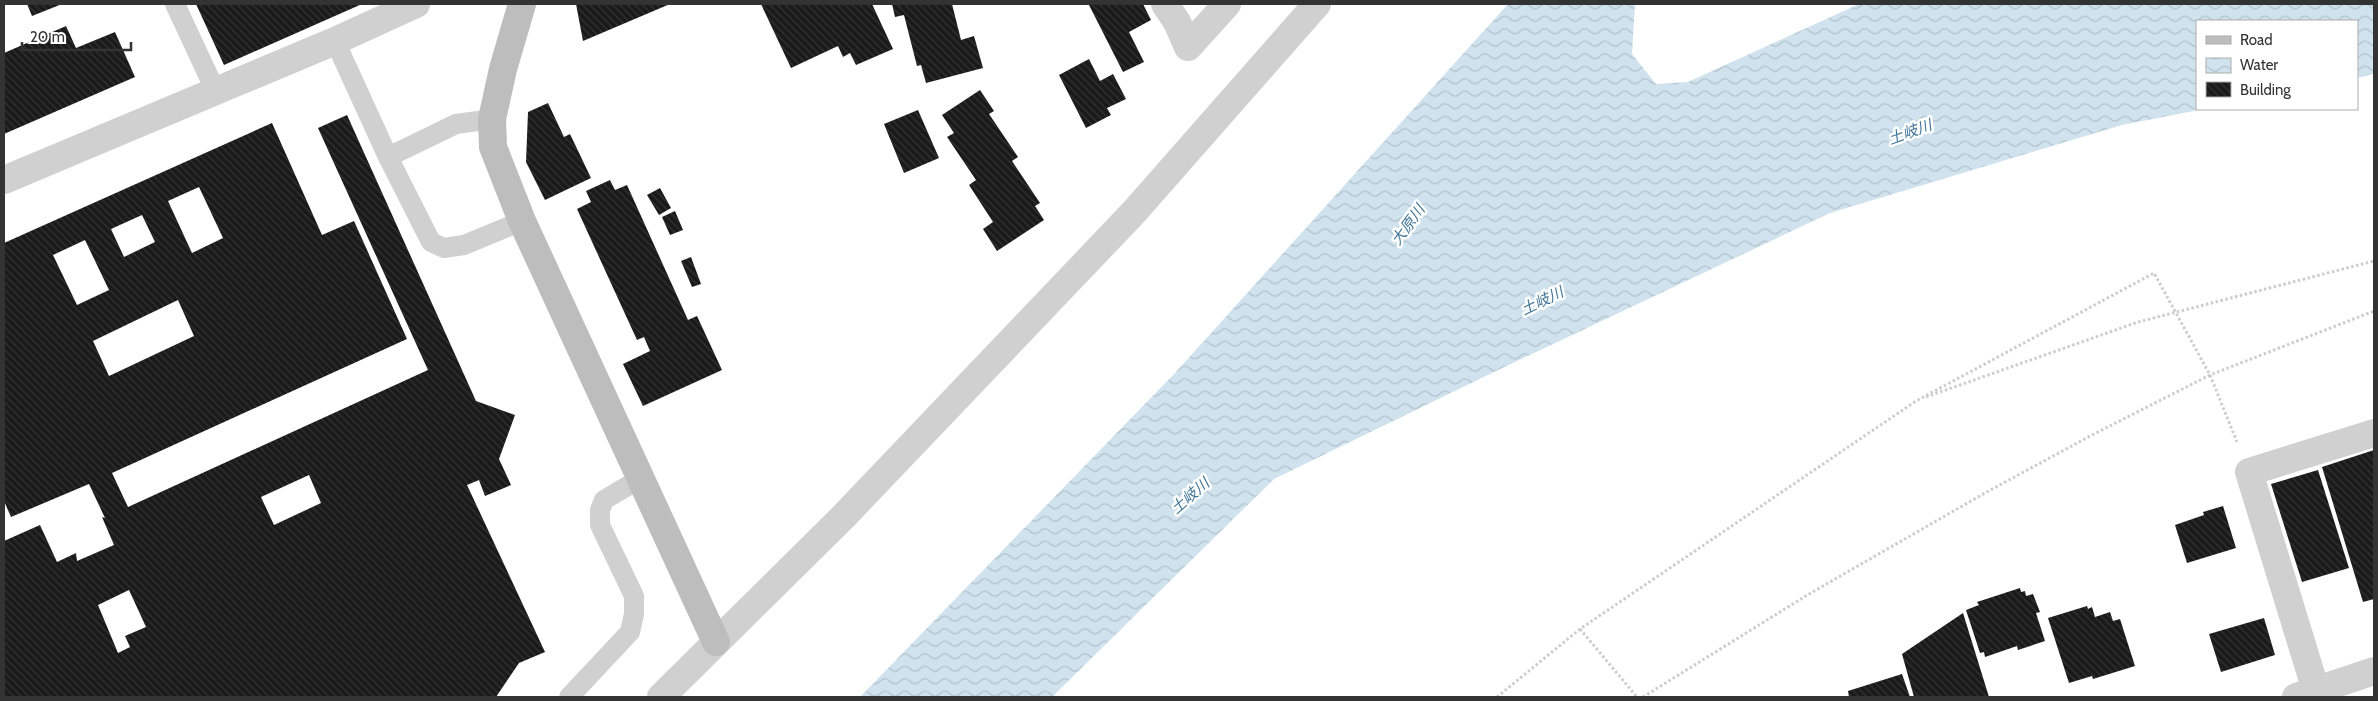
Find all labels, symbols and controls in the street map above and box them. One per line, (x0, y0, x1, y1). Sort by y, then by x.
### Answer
scale bar (22, 20, 131, 52)
legend (2196, 20, 2358, 110)
text: 20 m (30, 28, 65, 46)
text: Road (2240, 31, 2273, 49)
text: Water (2240, 56, 2278, 74)
text: Building (2240, 81, 2291, 99)
water label: 土岐川 (1886, 115, 1936, 148)
water label: 大原川 (1387, 200, 1430, 248)
water label: 土岐川 (1518, 282, 1568, 319)
water label: 土岐川 (1167, 473, 1214, 518)

